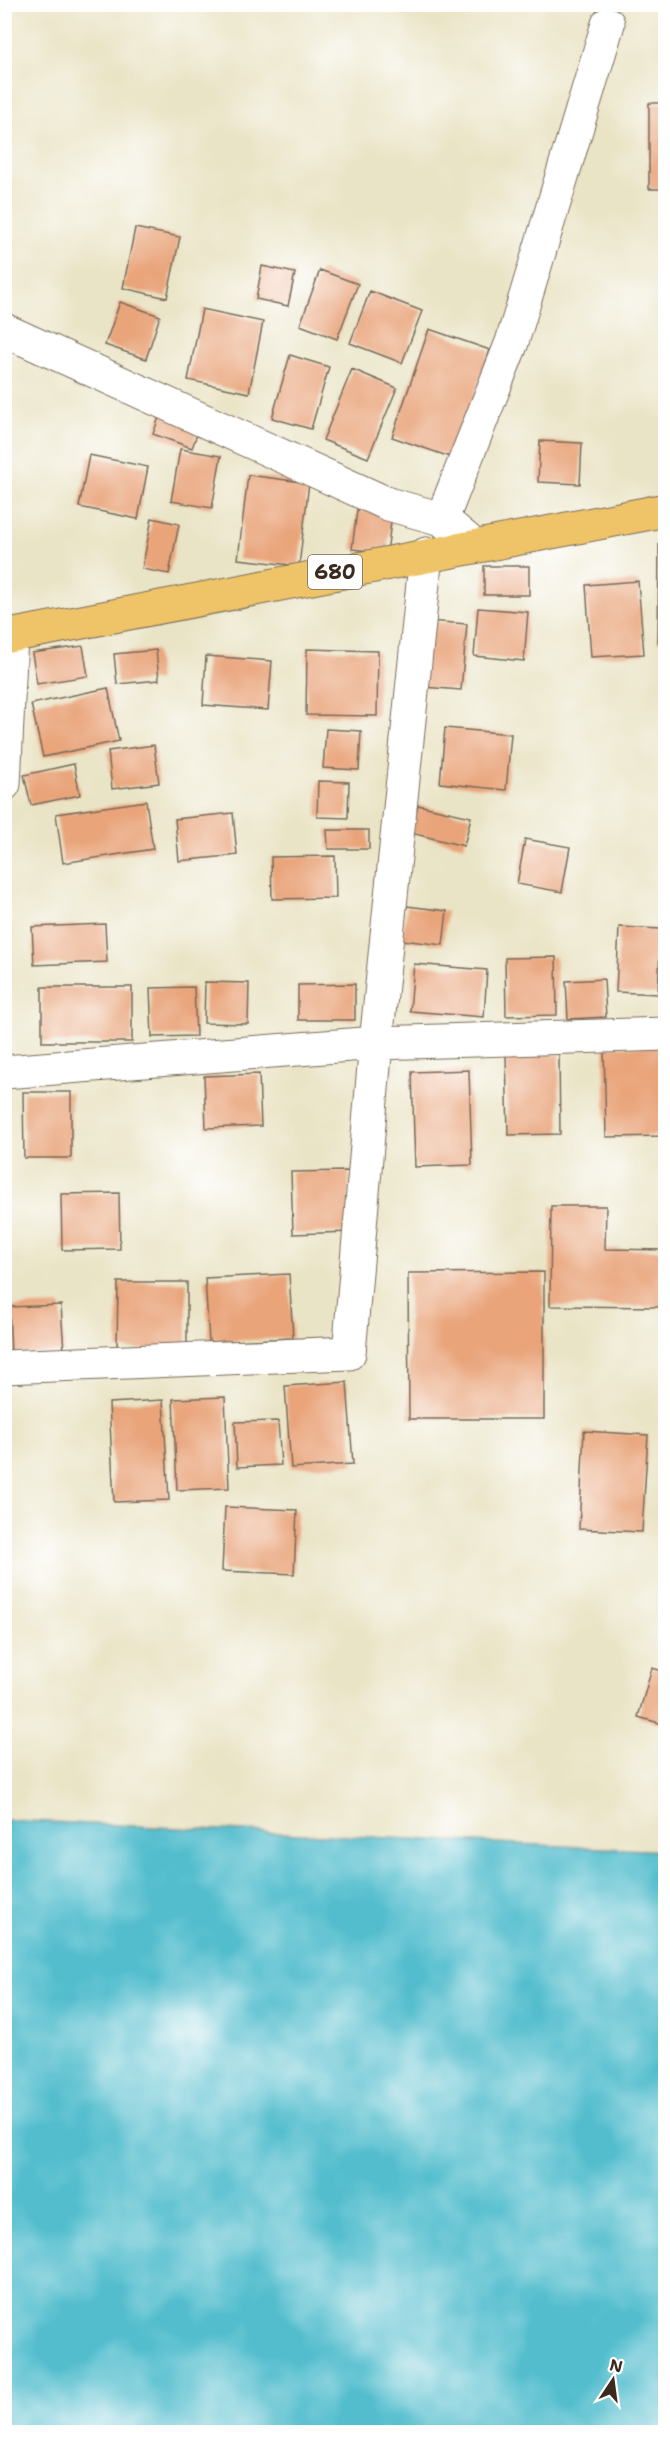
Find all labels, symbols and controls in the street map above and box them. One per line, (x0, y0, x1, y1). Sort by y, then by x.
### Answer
road number: 680 (308, 555, 362, 589)
north arrow (583, 2350, 643, 2410)
text: N (608, 2354, 625, 2378)

